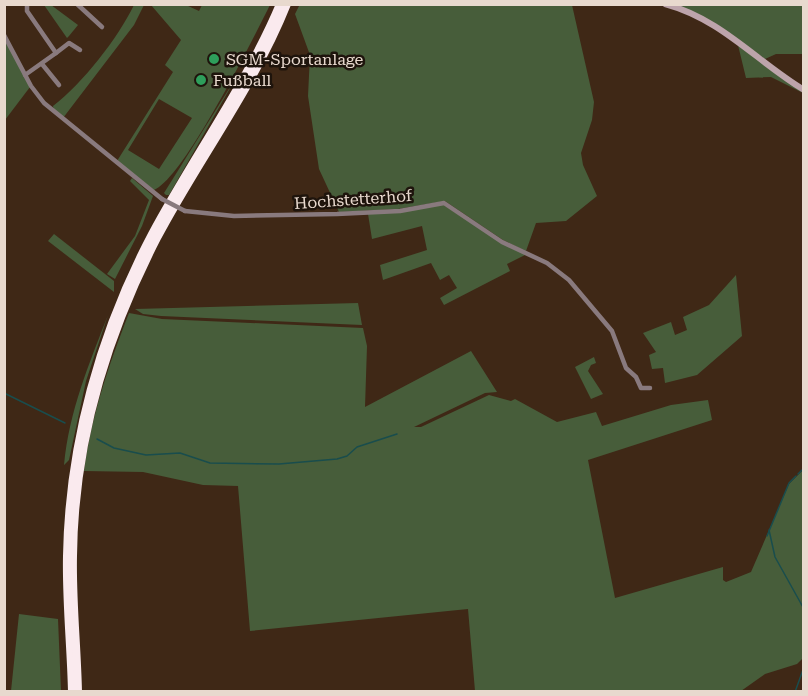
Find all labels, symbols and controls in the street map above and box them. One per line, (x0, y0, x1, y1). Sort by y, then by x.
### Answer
place label: SGM-Sportanlage (226, 50, 363, 69)
marker: SGM-Sportanlage (207, 52, 221, 66)
place label: Fußball (213, 71, 271, 90)
marker: Fußball (194, 73, 208, 87)
street label: Hochstetterhof (294, 186, 413, 213)

